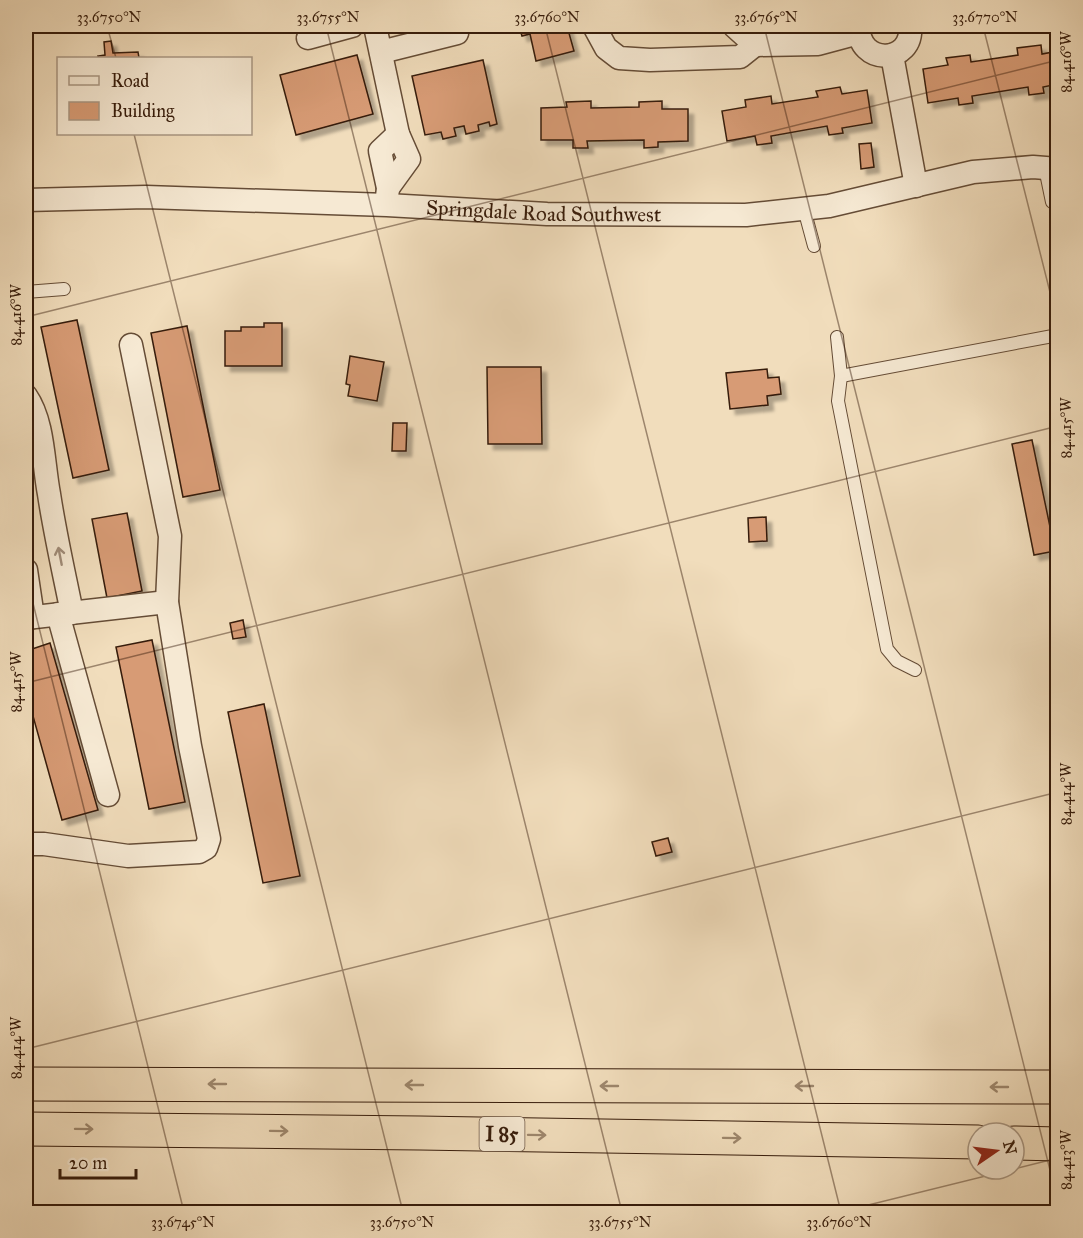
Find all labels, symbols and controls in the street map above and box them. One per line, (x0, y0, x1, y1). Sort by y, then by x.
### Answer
text: 33.6750°N (77, 8, 142, 26)
text: 33.6755°N (297, 8, 360, 26)
text: 33.6760°N (514, 8, 580, 26)
text: 33.6765°N (734, 8, 798, 26)
text: 33.6770°N (952, 8, 1018, 26)
text: 84.416°W (1057, 30, 1075, 93)
legend (57, 57, 252, 135)
text: Road (111, 70, 149, 92)
text: Building (111, 100, 175, 123)
street label: Springdale Road Southwest (425, 194, 662, 228)
text: 84.416°W (7, 283, 25, 346)
text: 84.415°W (1057, 397, 1075, 458)
one-way arrow (54, 546, 65, 566)
text: 84.415°W (7, 651, 25, 712)
text: 84.414°W (1057, 762, 1075, 825)
text: 84.414°W (7, 1016, 25, 1079)
one-way arrow (208, 1078, 228, 1090)
one-way arrow (405, 1079, 425, 1091)
one-way arrow (600, 1080, 620, 1092)
one-way arrow (795, 1080, 815, 1092)
one-way arrow (990, 1081, 1010, 1093)
road number: I 85 (480, 1117, 524, 1151)
north arrow (966, 1121, 1026, 1181)
one-way arrow (73, 1123, 93, 1135)
one-way arrow (268, 1125, 288, 1137)
one-way arrow (526, 1129, 546, 1141)
text: 84.413°W (1057, 1129, 1075, 1190)
one-way arrow (721, 1132, 741, 1144)
text: N (999, 1139, 1021, 1157)
scale bar (60, 1142, 136, 1180)
text: 20 m (69, 1152, 107, 1174)
text: 33.6745°N (151, 1213, 215, 1231)
text: 33.6750°N (370, 1213, 435, 1231)
text: 33.6755°N (589, 1213, 652, 1231)
text: 33.6760°N (806, 1213, 872, 1231)

